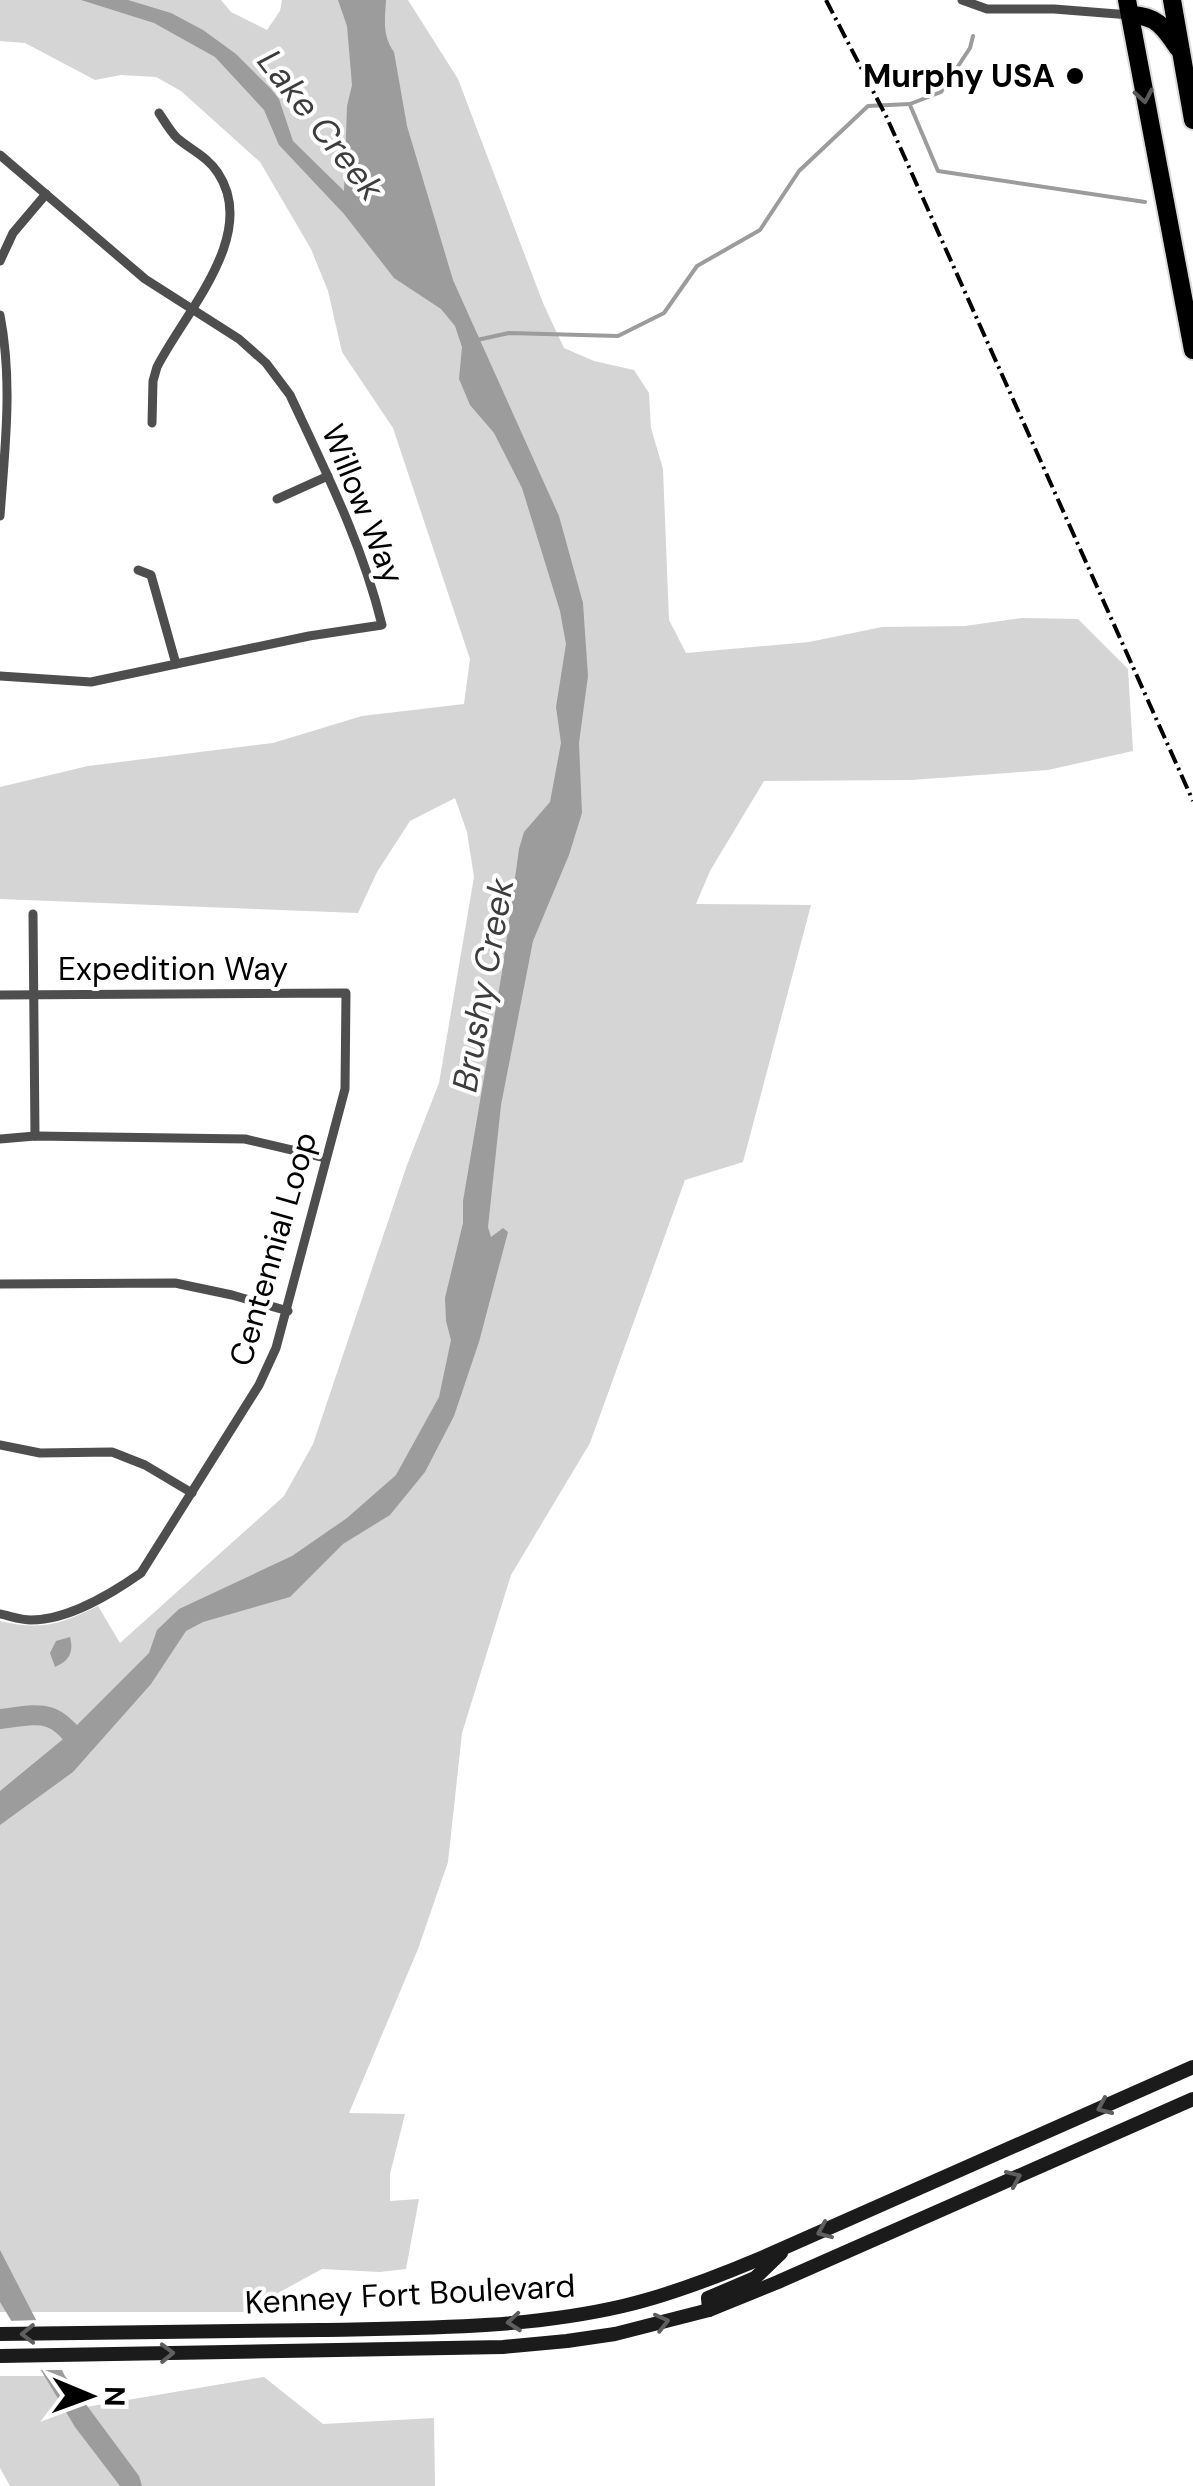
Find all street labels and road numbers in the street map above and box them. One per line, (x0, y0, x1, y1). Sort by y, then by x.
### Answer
street label: Willow Way (312, 418, 414, 590)
street label: Expedition Way (58, 948, 288, 990)
street label: Centennial Loop (220, 1127, 326, 1371)
street label: Kenney Fort Boulevard (244, 2264, 576, 2324)

